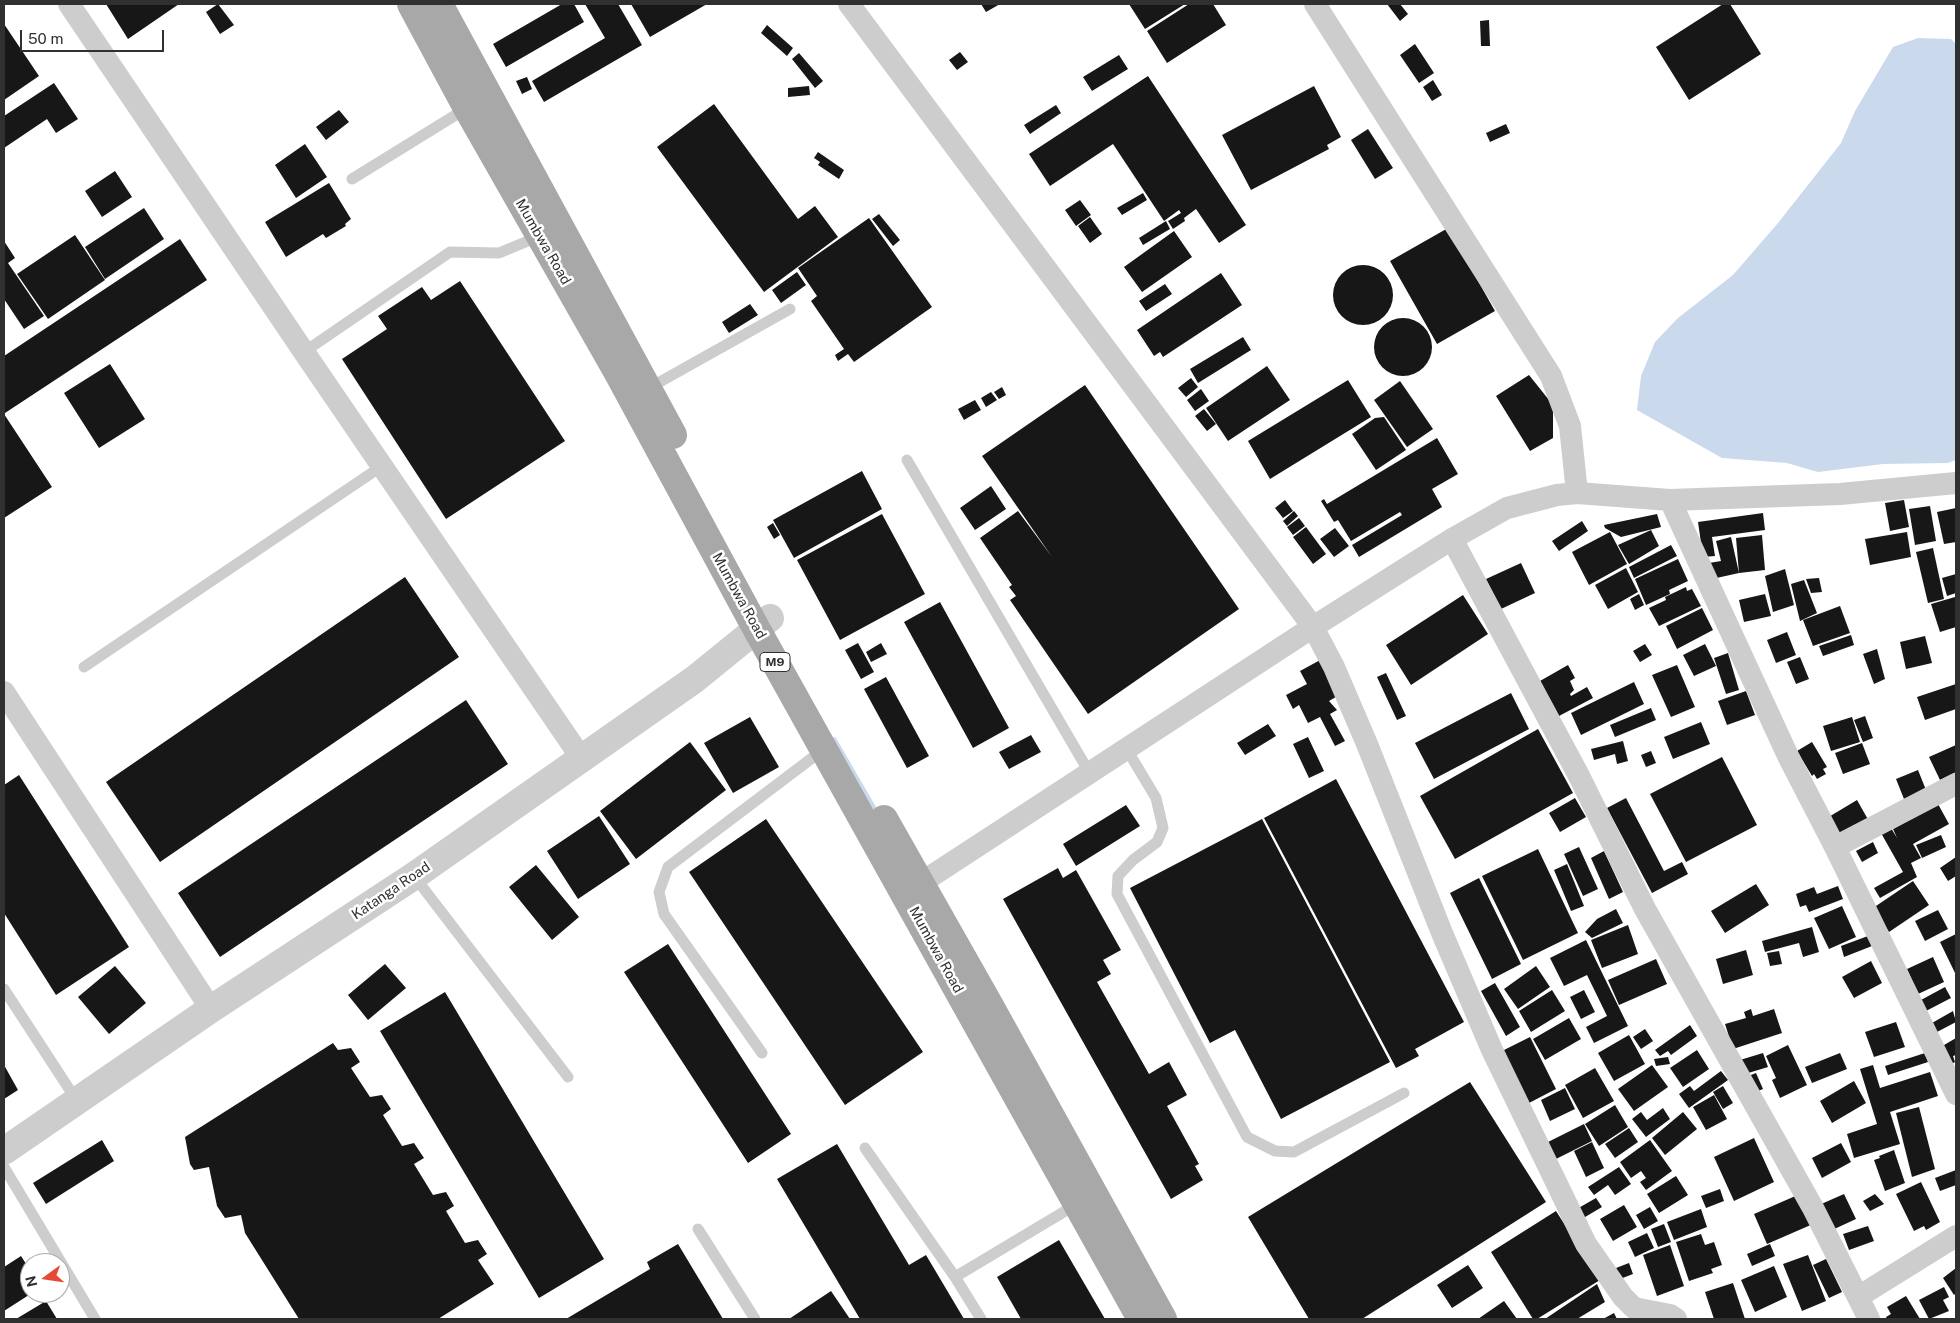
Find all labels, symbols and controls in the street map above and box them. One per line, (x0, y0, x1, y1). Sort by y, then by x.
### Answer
scale bar (22, 20, 166, 52)
text: 50 m (28, 30, 63, 47)
street label: Mumbwa Road (512, 196, 574, 288)
street label: Mumbwa Road (708, 550, 770, 642)
road number: M9 (760, 652, 790, 672)
street label: Katanga Road (349, 859, 433, 923)
street label: Mumbwa Road (905, 904, 967, 996)
north arrow (20, 1253, 70, 1303)
text: N (22, 1274, 41, 1289)

